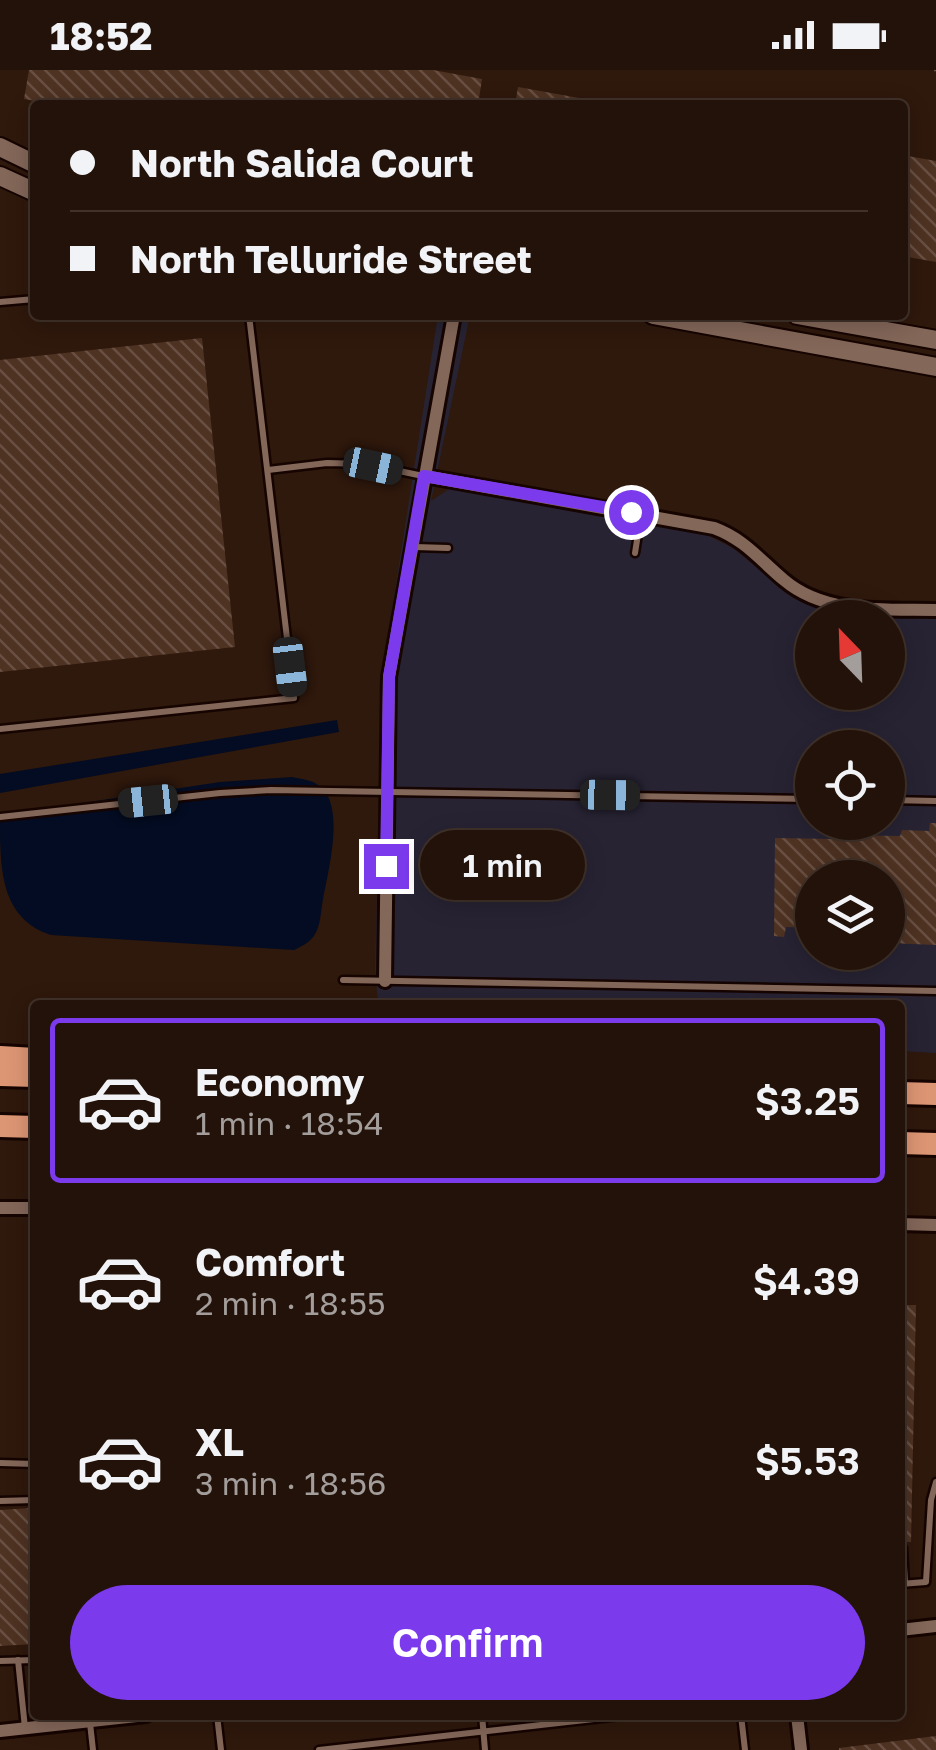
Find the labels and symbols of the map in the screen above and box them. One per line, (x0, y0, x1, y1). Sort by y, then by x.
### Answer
car (341, 445, 405, 487)
route start (609, 490, 654, 535)
north arrow (795, 600, 905, 710)
car (271, 635, 309, 699)
car (580, 779, 640, 811)
car (117, 783, 179, 819)
callout: 1 min (421, 831, 586, 901)
route end (364, 844, 409, 889)

